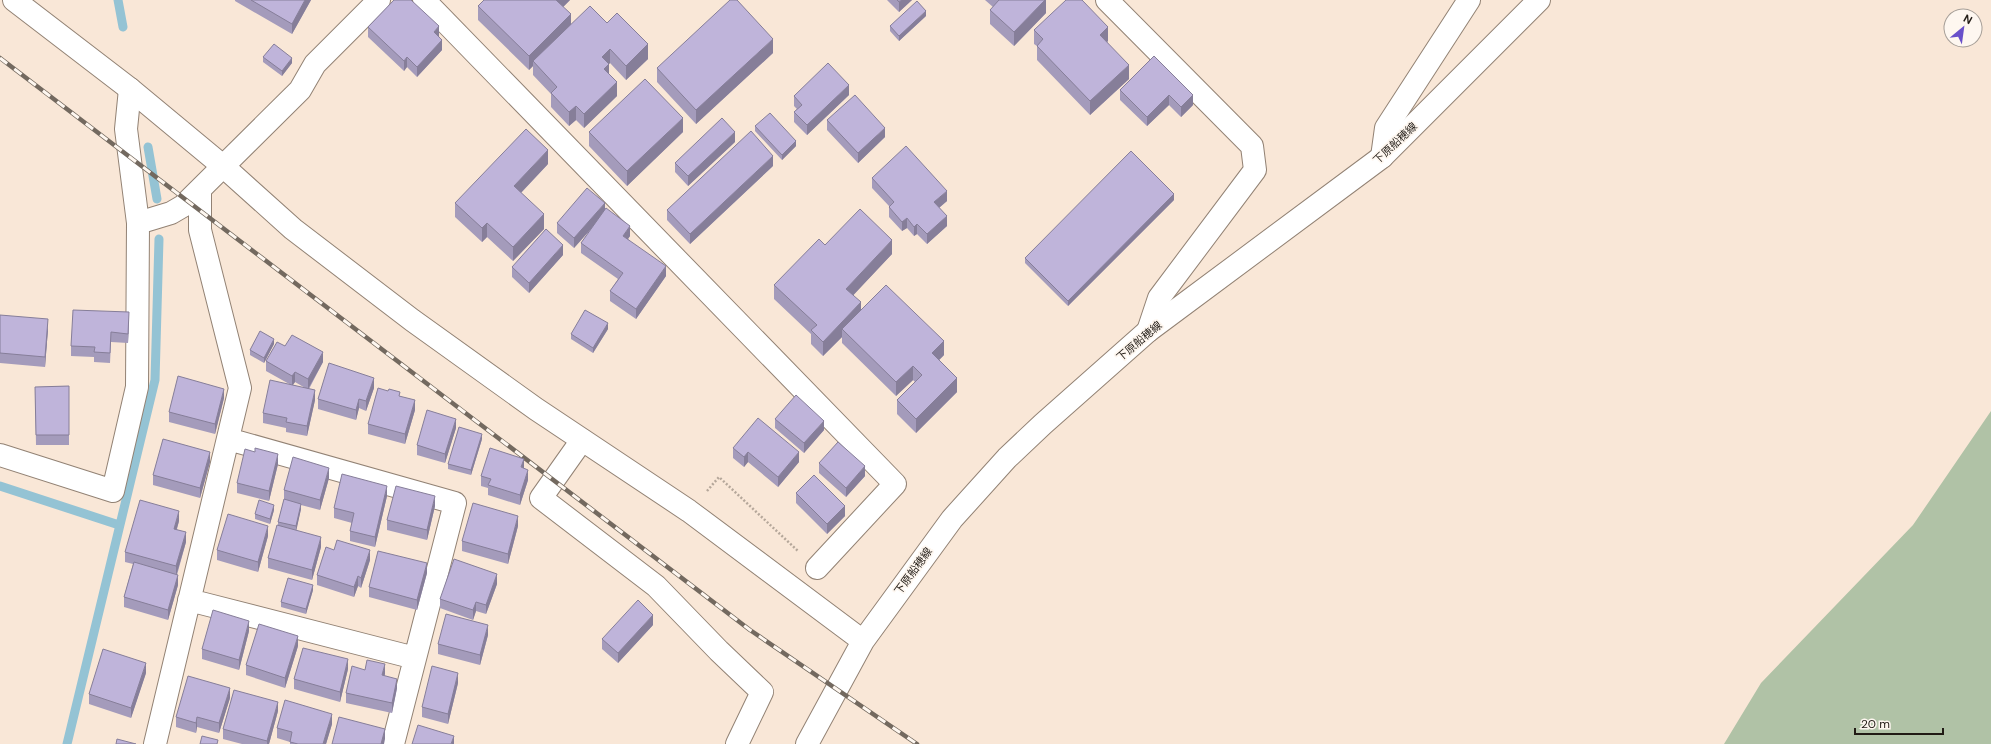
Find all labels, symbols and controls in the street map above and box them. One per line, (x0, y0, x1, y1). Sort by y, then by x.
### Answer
north arrow (1943, 8, 1983, 48)
text: N (1961, 11, 1975, 27)
street label: 下原船穂線 (1370, 119, 1420, 167)
street label: 下原船穂線 (1113, 318, 1165, 364)
street label: 下原船穂線 (891, 545, 935, 597)
scale bar (1855, 710, 1943, 736)
text: 20 m (1861, 716, 1890, 732)

